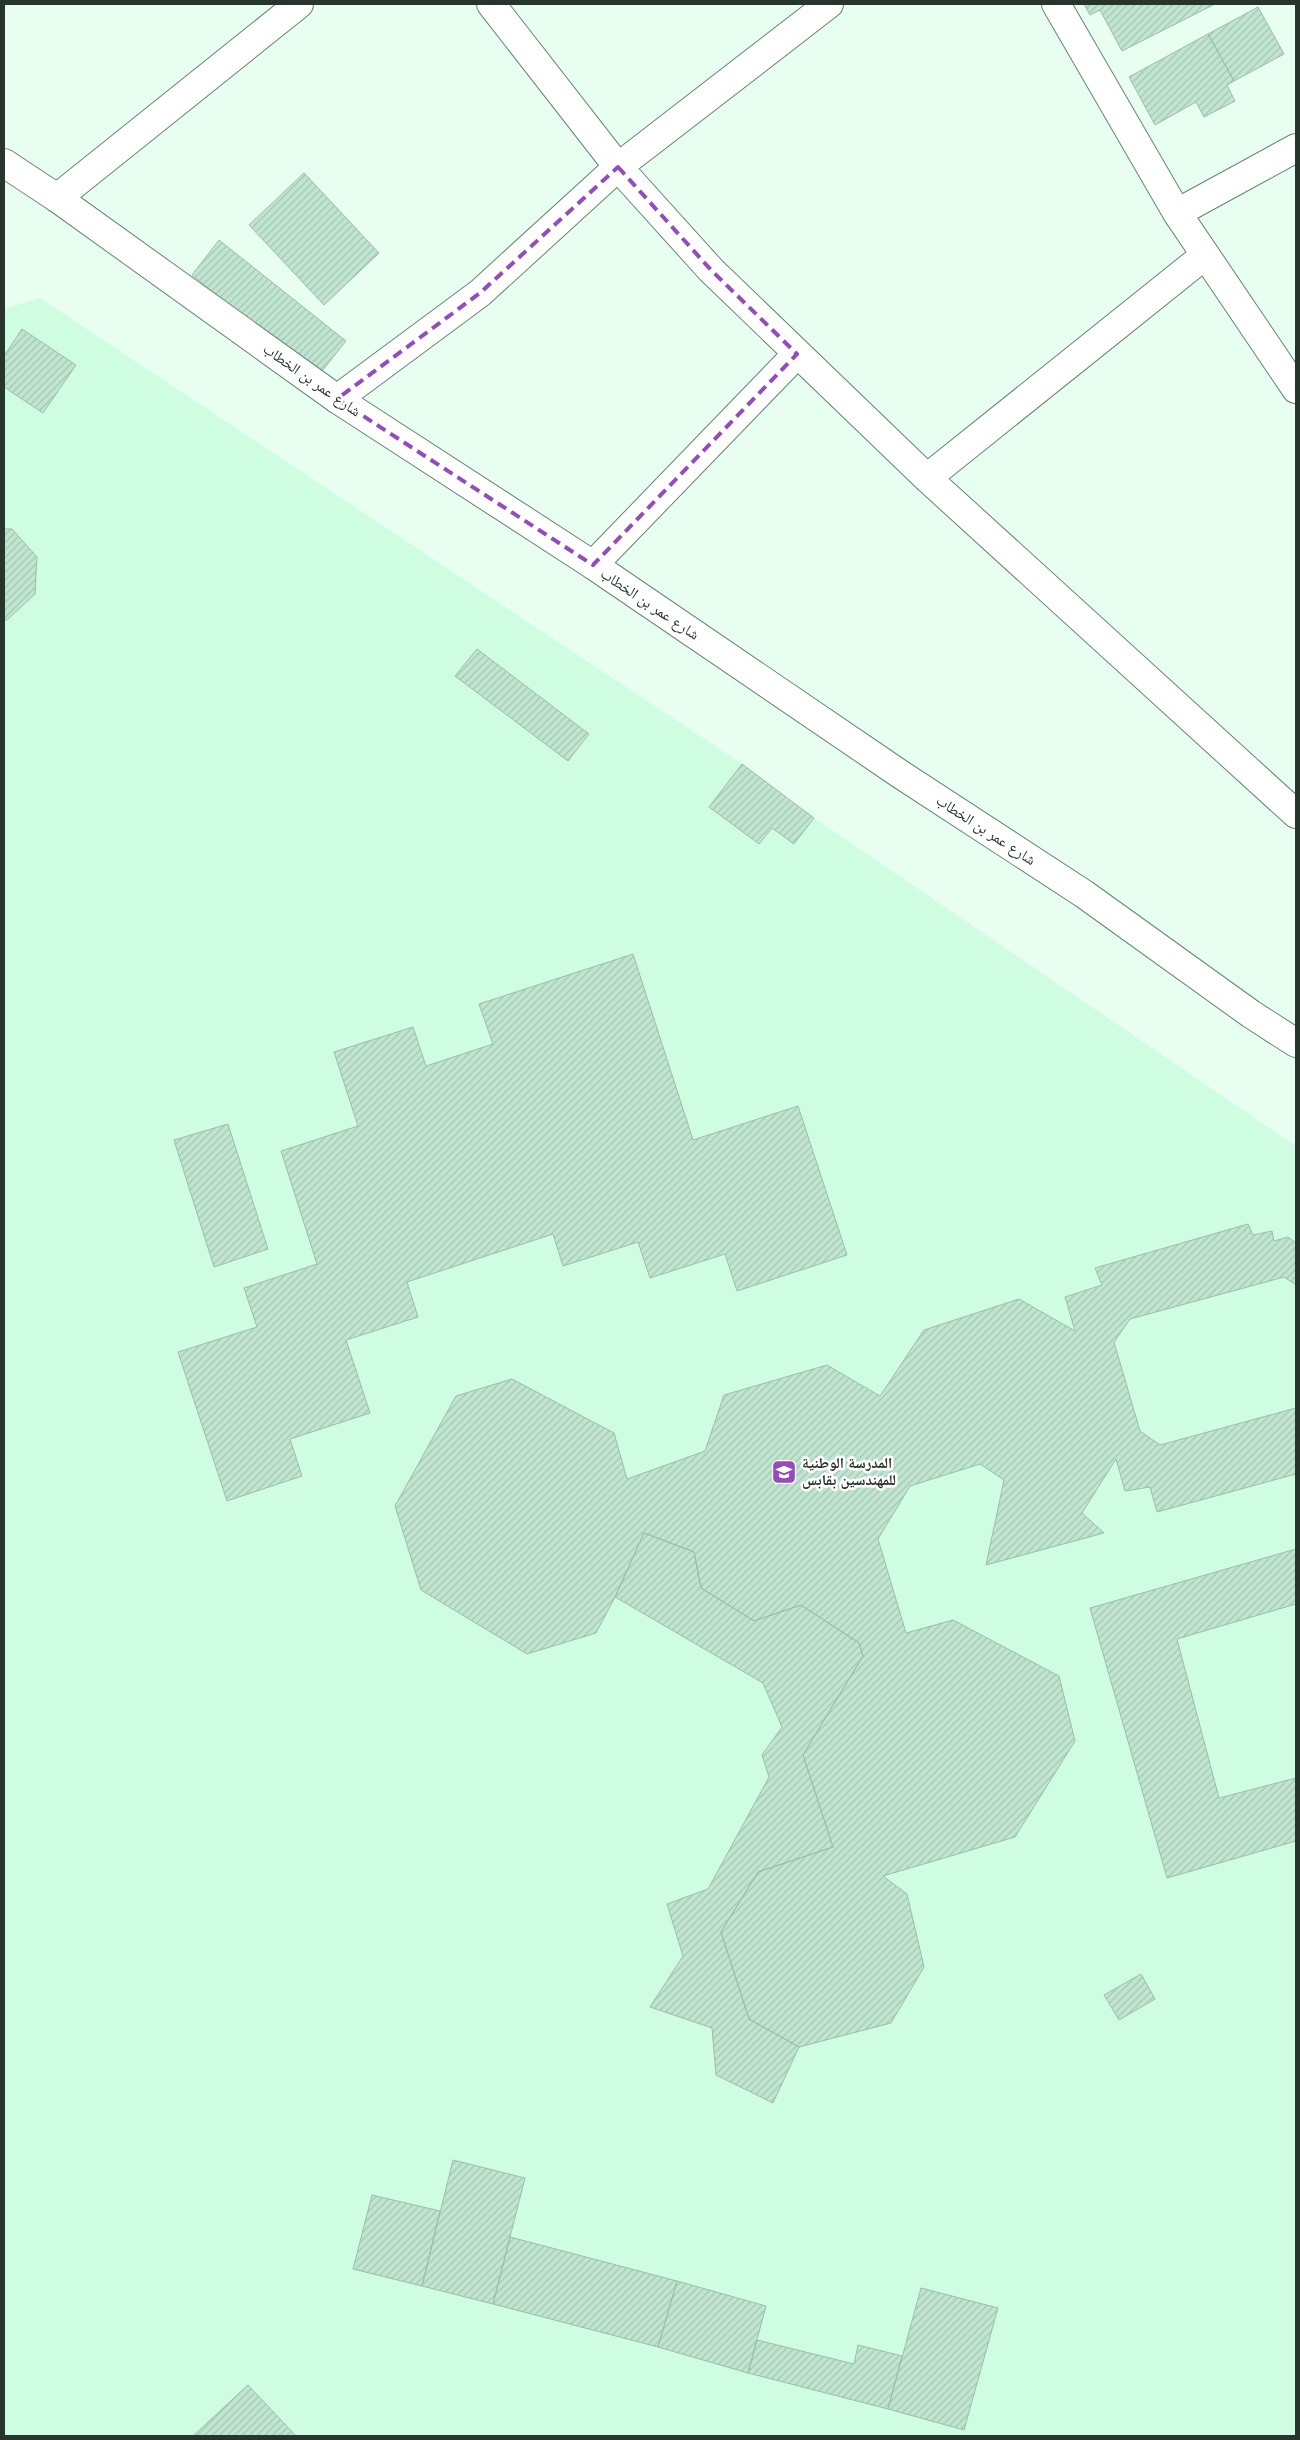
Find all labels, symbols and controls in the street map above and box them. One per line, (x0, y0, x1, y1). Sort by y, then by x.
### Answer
street label: شارع عمر بن الخطاب (259, 340, 364, 421)
street label: شارع عمر بن الخطاب (597, 564, 703, 645)
street label: شارع عمر بن الخطاب (932, 791, 1039, 870)
place label: المدرسة الوطنية للمهندسين بقابس (802, 1454, 896, 1489)
school or university icon: المدرسة الوطنية للمهندسين بقابس (771, 1459, 797, 1485)

